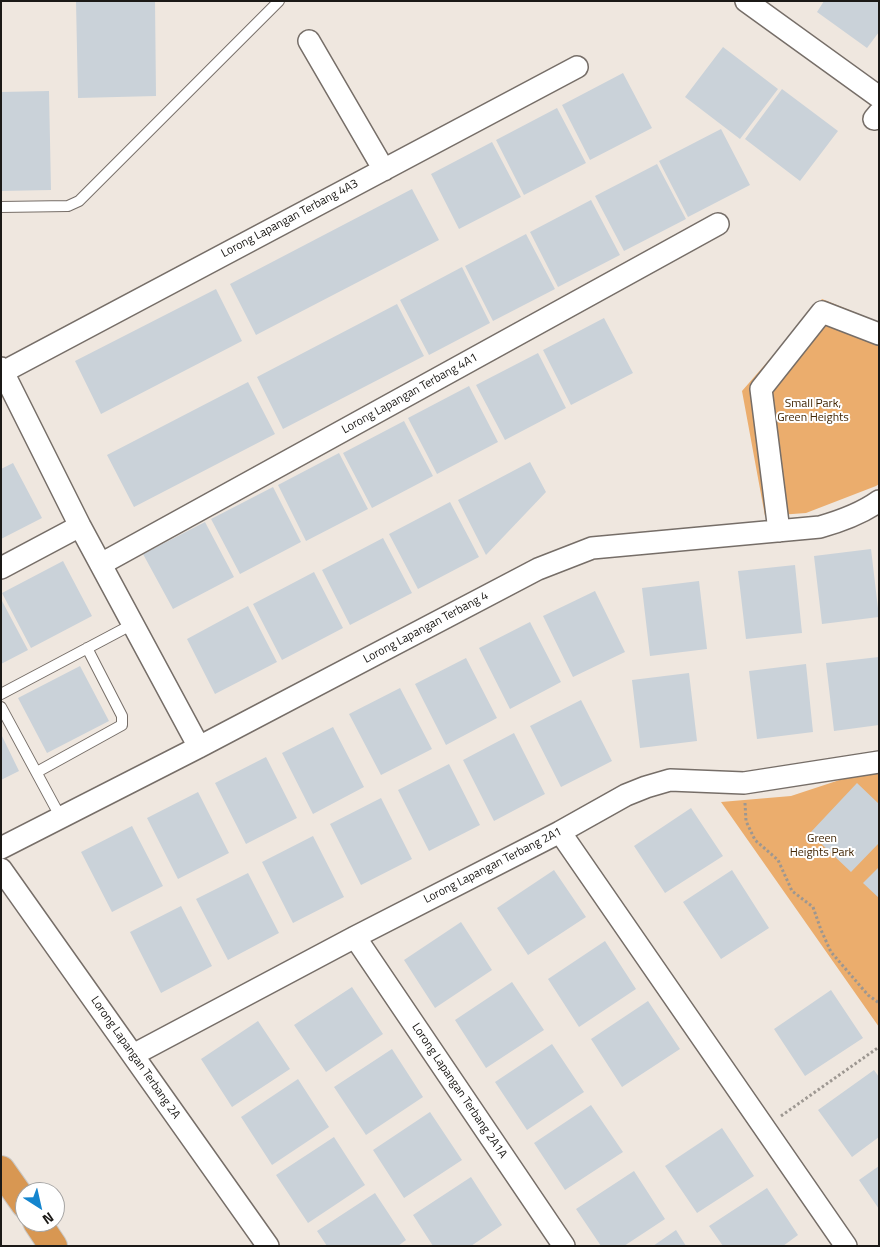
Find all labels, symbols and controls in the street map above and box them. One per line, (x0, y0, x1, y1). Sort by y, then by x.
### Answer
street label: Lorong Lapangan Terbang 4A3 (219, 177, 361, 261)
street label: Lorong Lapangan Terbang 4A1 (340, 351, 480, 437)
park label: Small Park, Green Heights (777, 397, 849, 425)
street label: Lorong Lapangan Terbang 4 (361, 589, 491, 667)
street label: Lorong Lapangan Terbang 2A1 (422, 825, 564, 907)
park label: Green Heights Park (790, 832, 854, 860)
street label: Lorong Lapangan Terbang 2A (87, 994, 183, 1122)
street label: Lorong Lapangan Terbang 2A1A (408, 1021, 510, 1161)
north arrow (15, 1182, 65, 1232)
text: N (38, 1207, 58, 1230)

